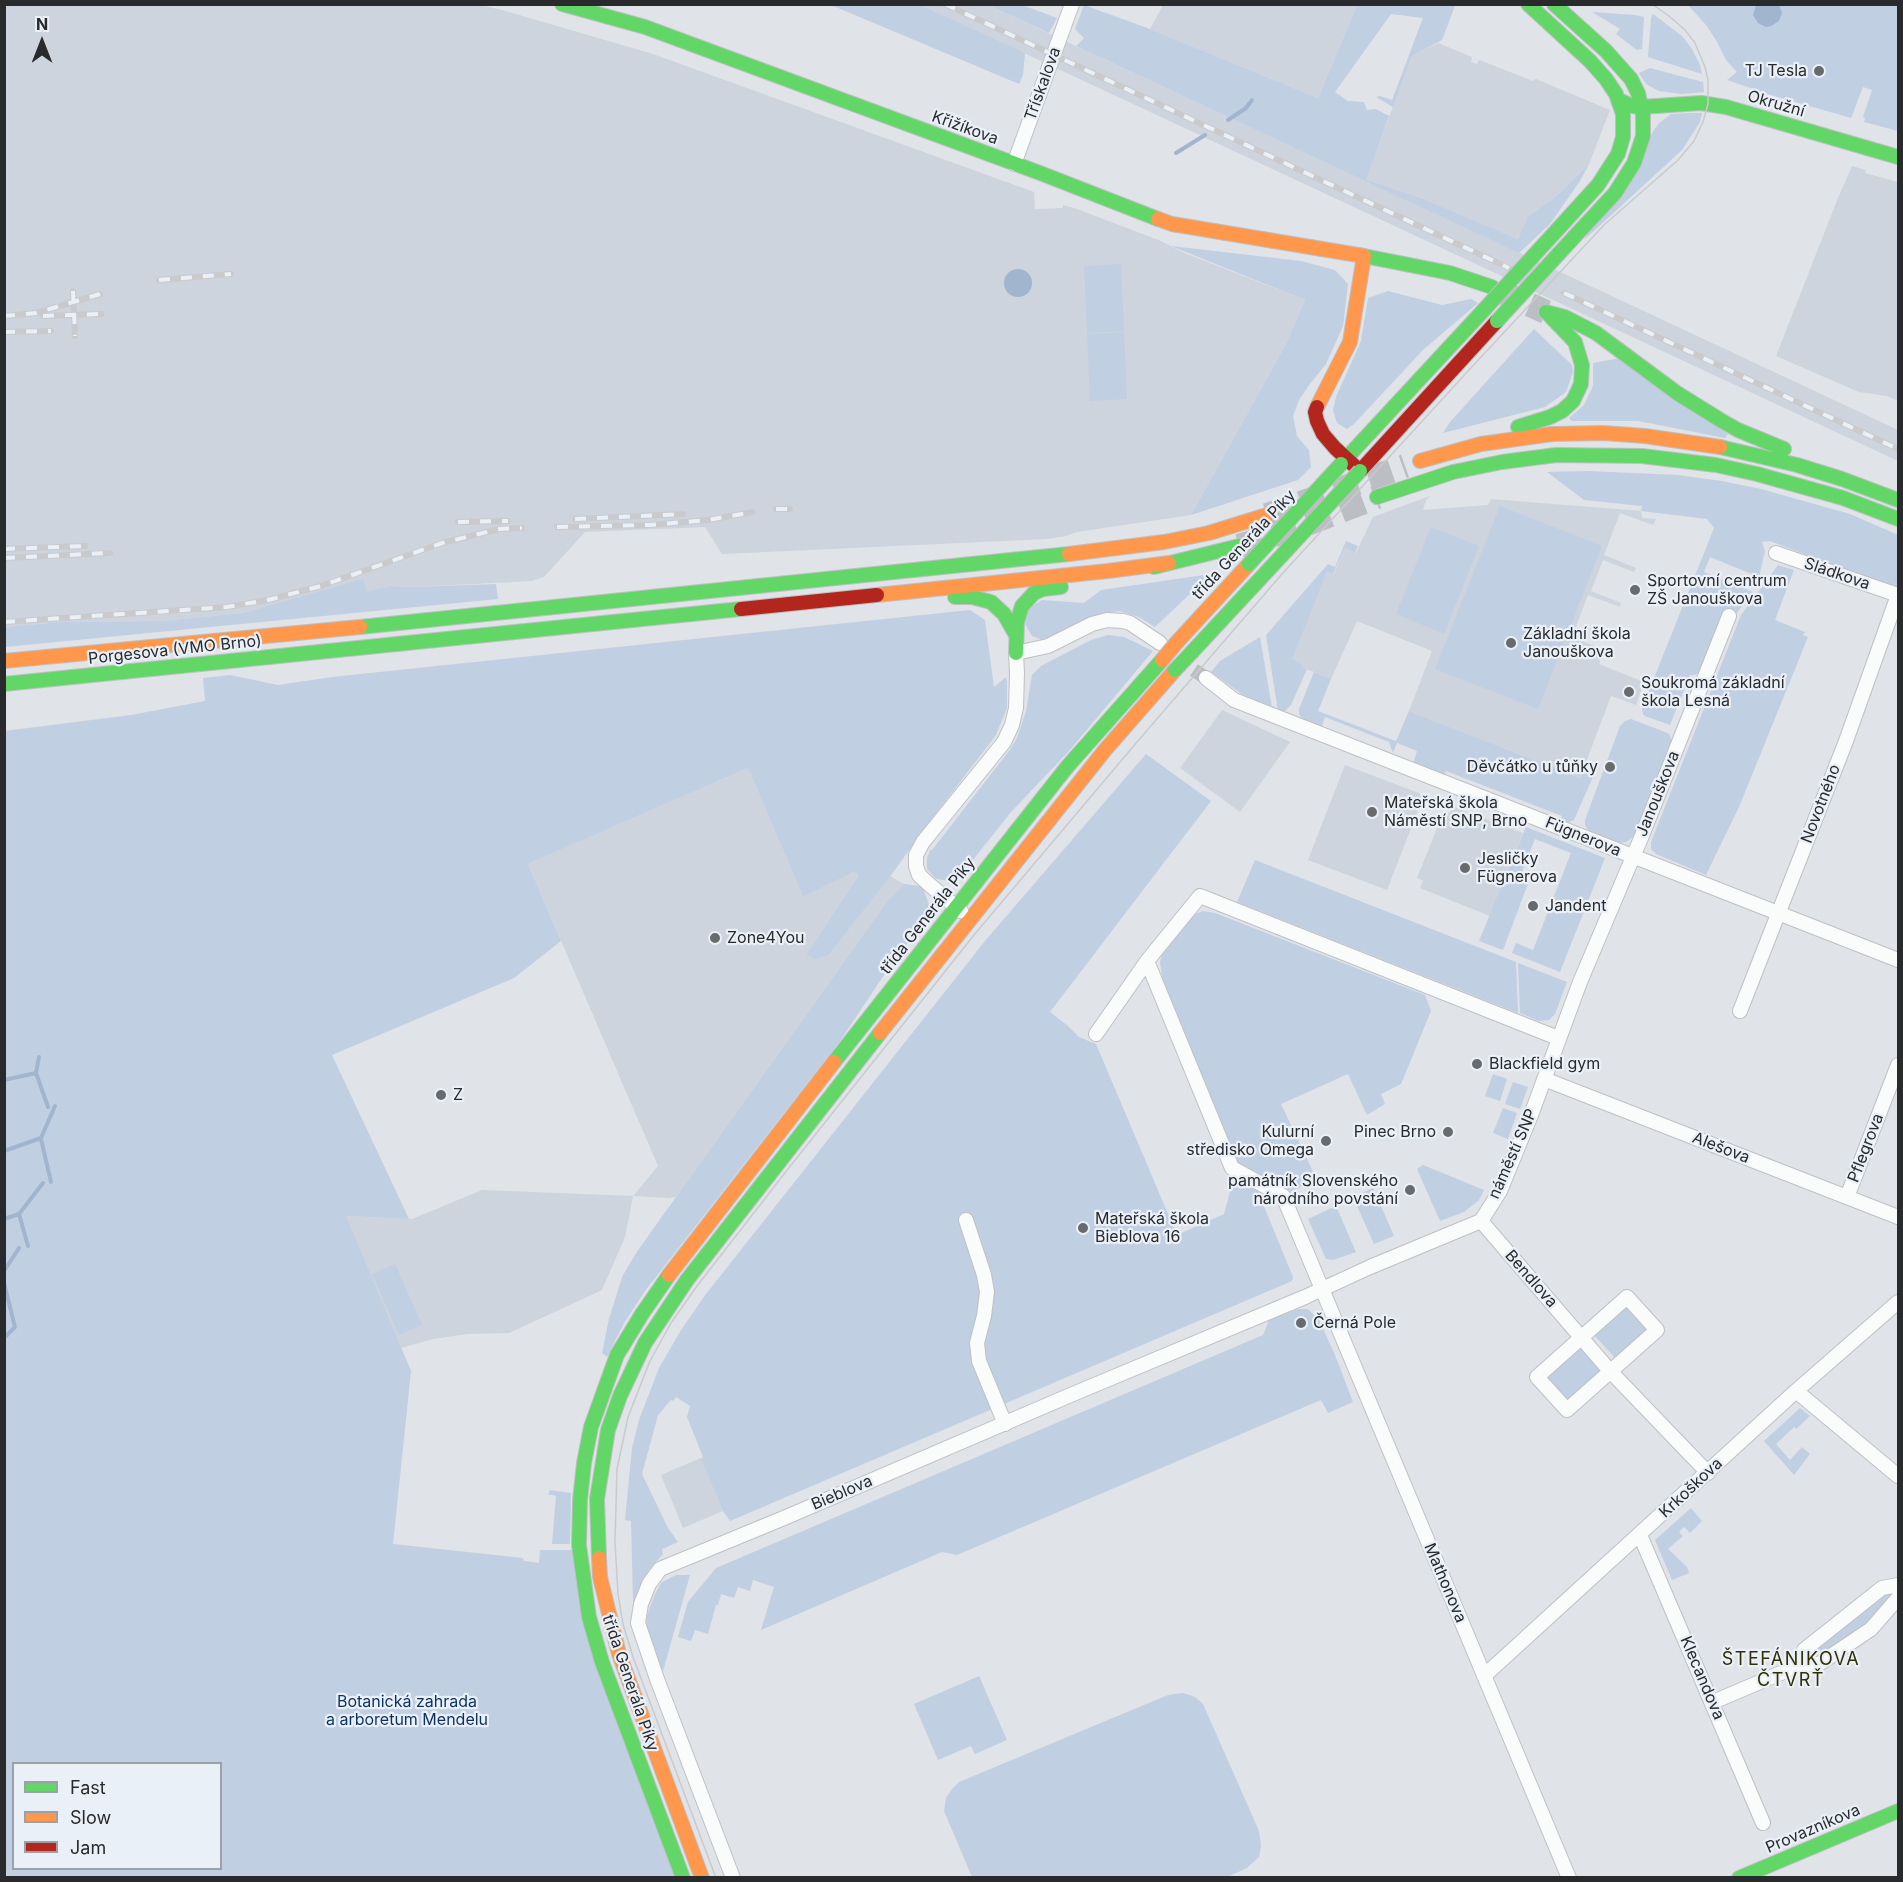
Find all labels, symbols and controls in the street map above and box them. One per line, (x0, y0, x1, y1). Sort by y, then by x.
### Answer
north arrow (12, 12, 72, 72)
text: N (36, 14, 48, 34)
street label: Třískalova (1021, 45, 1065, 123)
place label: TJ Tesla (1745, 61, 1807, 81)
marker: TJ Tesla (1812, 64, 1826, 78)
street label: Okružní (1745, 87, 1807, 121)
street label: Křižíkova (929, 107, 1001, 149)
street label: třída Generála Píky (1188, 486, 1300, 604)
street label: Sládkova (1801, 554, 1873, 594)
place label: Sportovní centrum ZŠ Janouškova (1647, 571, 1787, 609)
marker: Sportovní centrum ZŠ Janouškova (1628, 583, 1642, 597)
place label: Základní škola Janouškova (1523, 624, 1631, 662)
street label: Porgesova (VMO Brno) (87, 631, 263, 669)
marker: Základní škola Janouškova (1504, 636, 1518, 650)
place label: Soukromá základní škola Lesná (1641, 673, 1785, 711)
marker: Soukromá základní škola Lesná (1622, 685, 1636, 699)
street label: Janouškova (1632, 748, 1684, 840)
place label: Děvčátko u tůňky (1467, 757, 1598, 777)
marker: Děvčátko u tůňky (1603, 760, 1617, 774)
street label: Novotného (1797, 762, 1845, 846)
place label: Mateřská škola Náměstí SNP, Brno (1384, 793, 1527, 831)
marker: Mateřská škola Náměstí SNP, Brno (1365, 805, 1379, 819)
street label: Fügnerova (1542, 813, 1624, 861)
place label: Jesličky Fügnerova (1477, 849, 1557, 887)
street label: třída Generála Píky (876, 854, 980, 978)
marker: Jesličky Fügnerova (1458, 861, 1472, 875)
place label: Jandent (1545, 896, 1606, 916)
marker: Jandent (1526, 899, 1540, 913)
place label: Zone4You (727, 928, 804, 948)
marker: Zone4You (708, 931, 722, 945)
place label: Blackfield gym (1489, 1054, 1600, 1074)
marker: Blackfield gym (1470, 1057, 1484, 1071)
place label: Z (453, 1085, 463, 1105)
marker: Z (434, 1088, 448, 1102)
street label: náměstí SNP (1485, 1106, 1541, 1202)
street label: Pflegrova (1844, 1111, 1888, 1185)
place label: Kulurní středisko Omega (1186, 1122, 1314, 1160)
place label: Pinec Brno (1354, 1122, 1436, 1142)
marker: Pinec Brno (1441, 1125, 1455, 1139)
street label: Alešova (1690, 1128, 1752, 1168)
marker: Kulurní středisko Omega (1319, 1134, 1333, 1148)
place label: památník Slovenského národního povstání (1228, 1171, 1398, 1209)
marker: památník Slovenského národního povstání (1403, 1183, 1417, 1197)
place label: Mateřská škola Bieblova 16 (1095, 1209, 1209, 1247)
marker: Mateřská škola Bieblova 16 (1076, 1221, 1090, 1235)
street label: Bendlova (1501, 1246, 1561, 1312)
place label: Černá Pole (1313, 1313, 1396, 1333)
marker: Černá Pole (1294, 1316, 1308, 1330)
street label: Krkoškova (1656, 1454, 1726, 1522)
street label: Bieblova (809, 1472, 875, 1514)
street label: Mathonova (1420, 1540, 1470, 1626)
street label: třída Generála Píky (598, 1612, 662, 1754)
street label: Klecandova (1676, 1633, 1728, 1723)
district label: ŠTEFÁNIKOVA ČTVRŤ (1722, 1649, 1860, 1692)
park label: Botanická zahrada a arboretum Mendelu (326, 1692, 488, 1730)
legend (12, 1762, 222, 1870)
text: Fast (70, 1777, 106, 1798)
street label: Provazníkova (1763, 1800, 1863, 1858)
text: Slow (70, 1807, 111, 1828)
text: Jam (70, 1837, 106, 1858)

